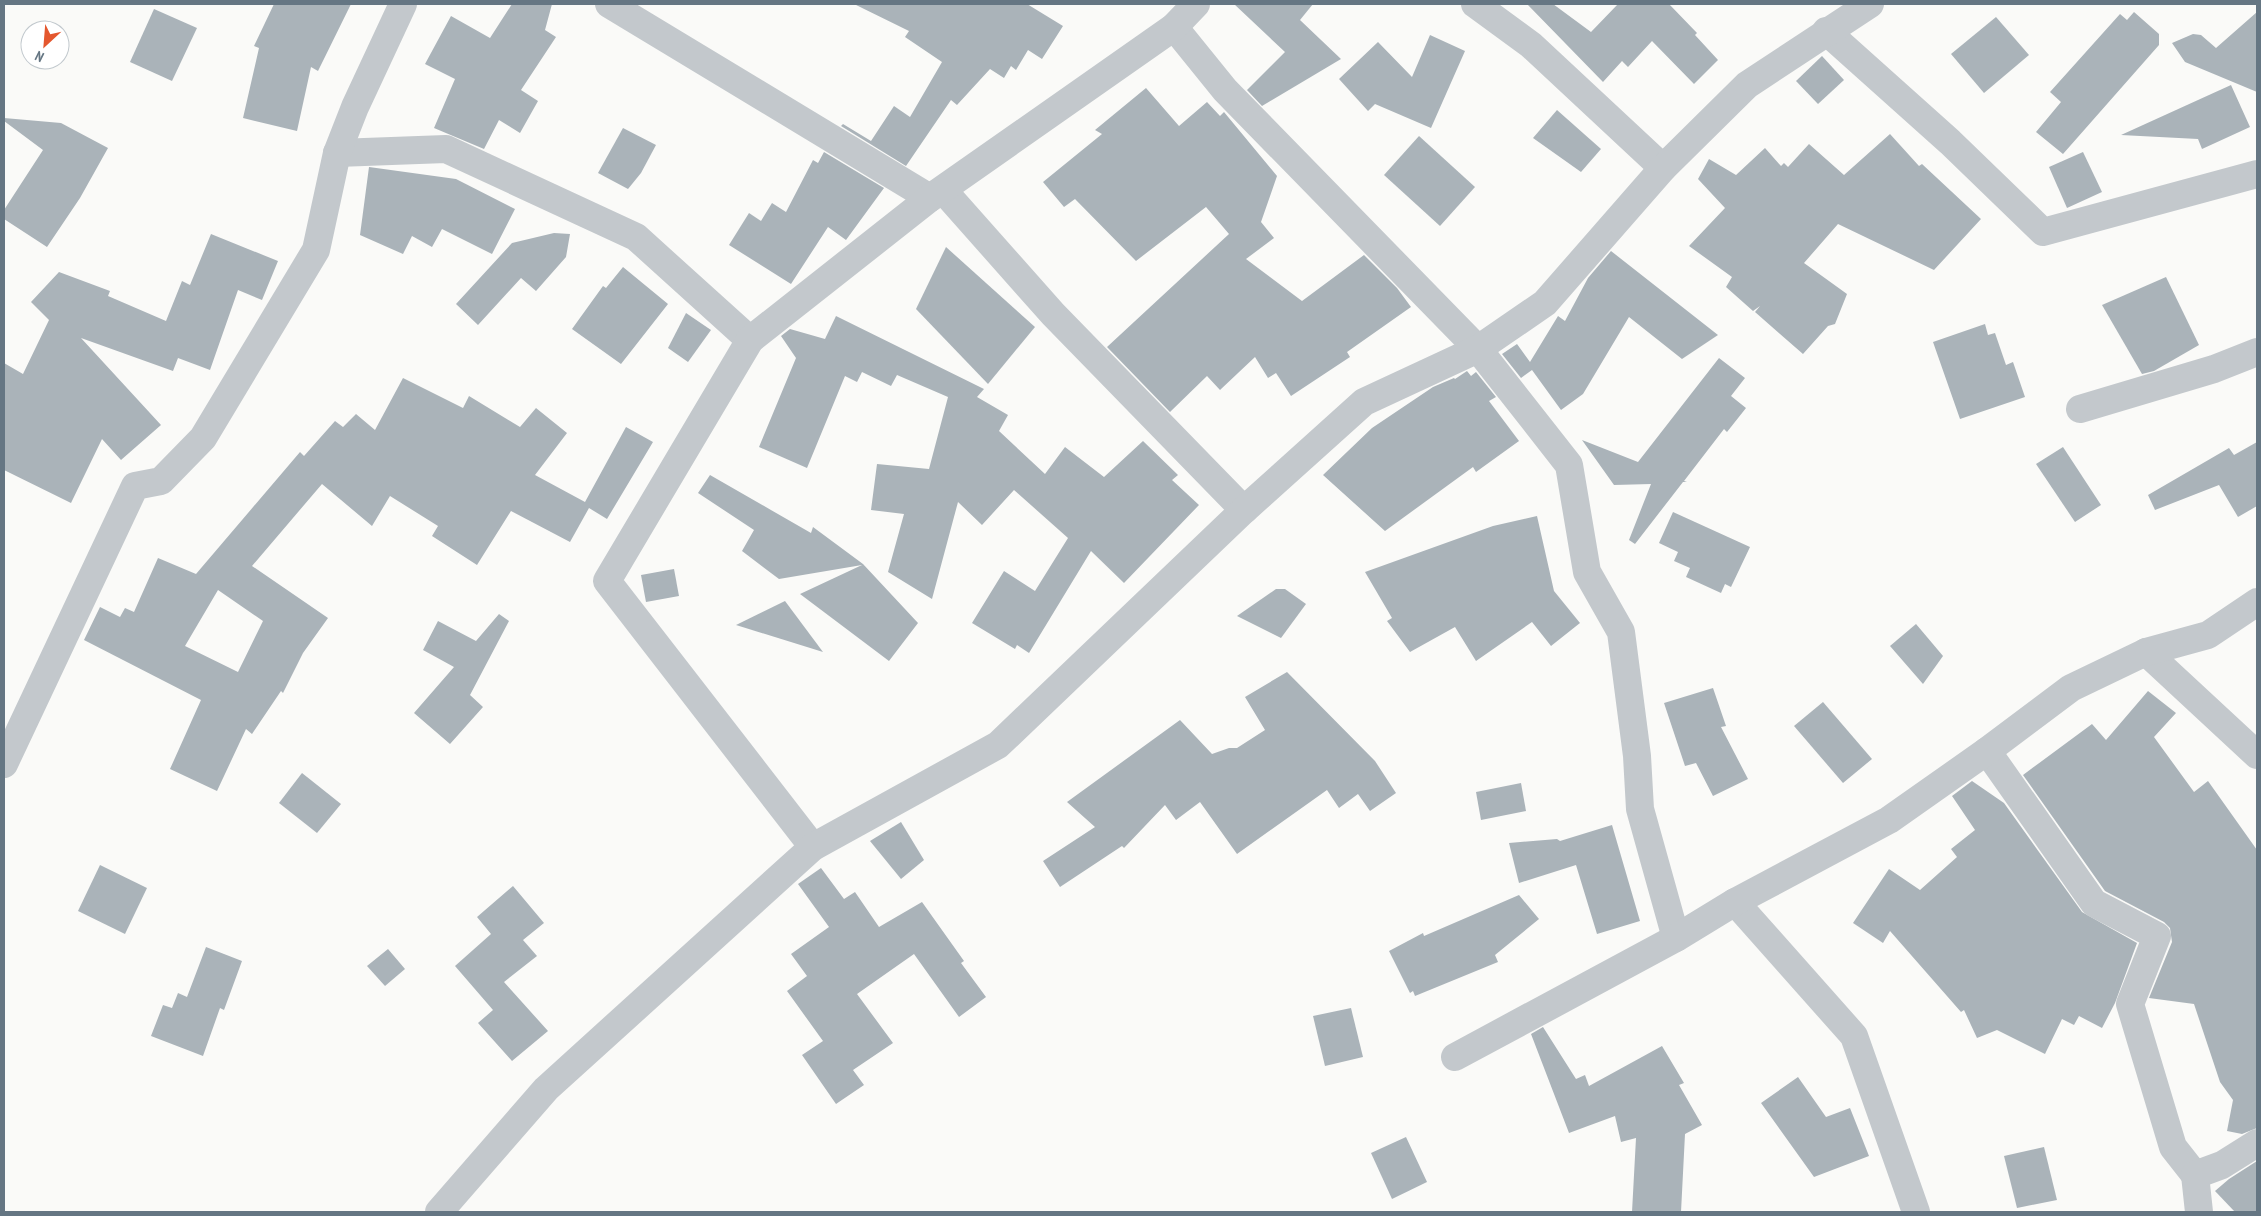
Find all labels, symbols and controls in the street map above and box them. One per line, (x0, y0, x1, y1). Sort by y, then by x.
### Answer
north arrow (20, 20, 70, 70)
text: N (32, 47, 47, 66)

